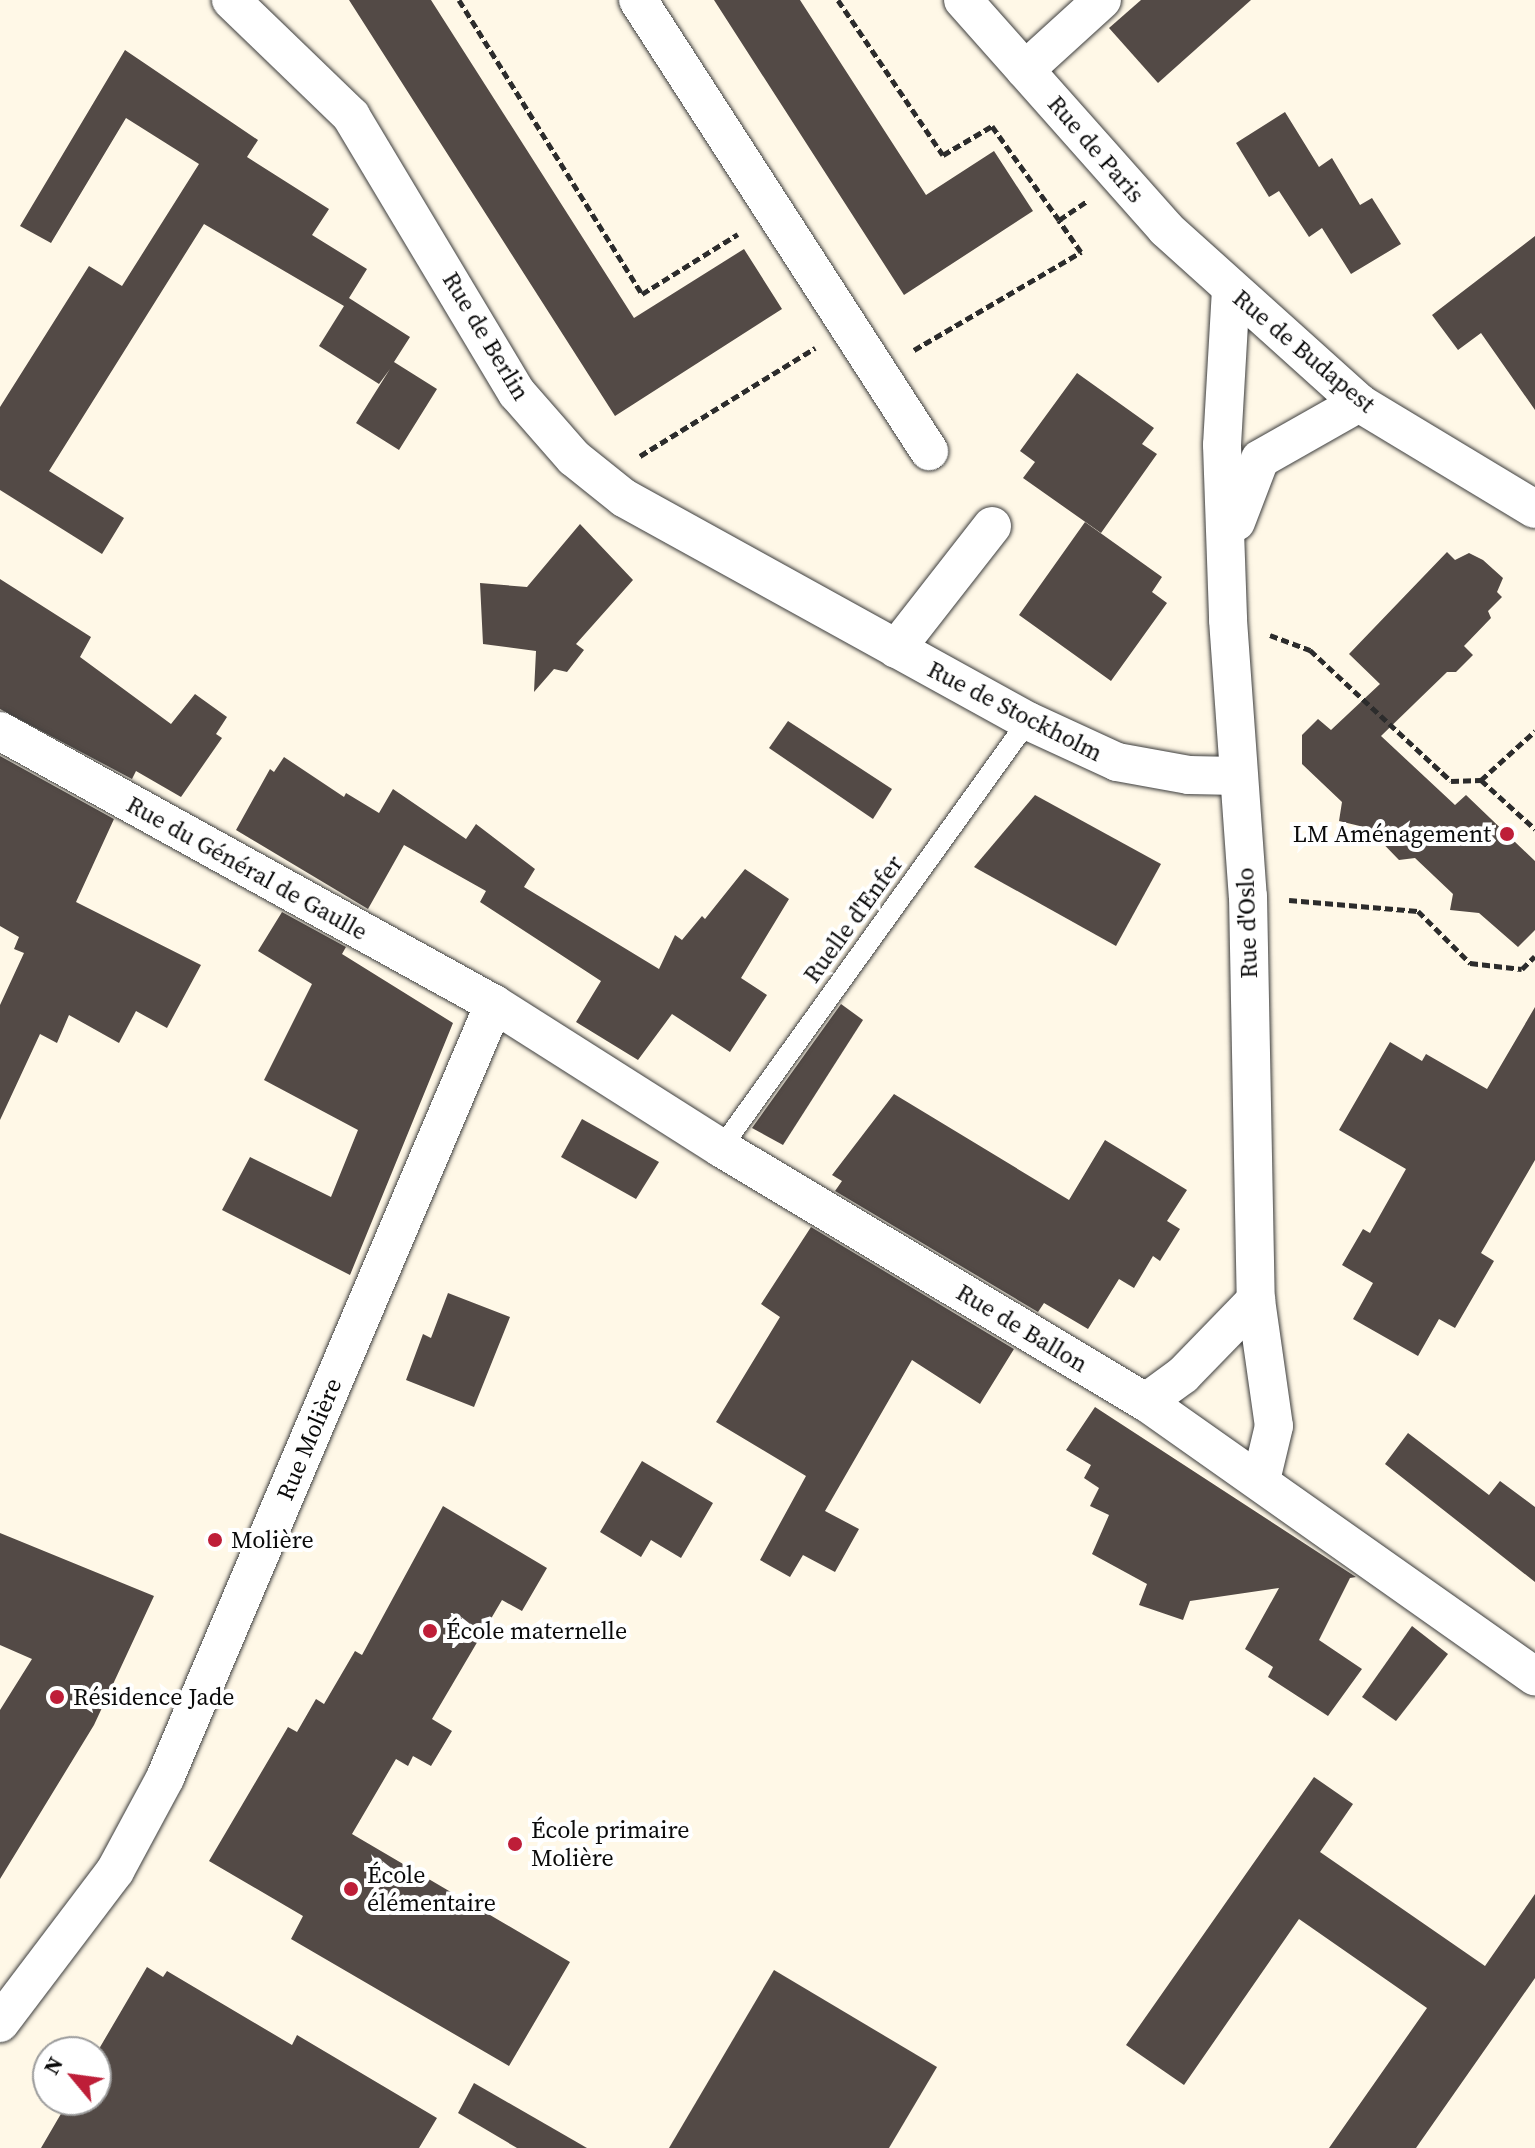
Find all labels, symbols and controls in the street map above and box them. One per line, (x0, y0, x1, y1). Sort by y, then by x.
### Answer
street label: Rue de Paris (1042, 90, 1150, 208)
street label: Rue de Berlin (436, 267, 536, 405)
street label: Rue de Budapest (1227, 283, 1381, 419)
street label: Rue de Stockholm (923, 655, 1107, 767)
street label: Rue du Général de Gaulle (122, 790, 372, 946)
place label: LM Aménagement (1293, 820, 1491, 848)
marker: LM Aménagement (1498, 825, 1516, 843)
street label: Ruelle d'Enfer (797, 850, 909, 988)
street label: Rue d'Oslo (1231, 867, 1263, 979)
street label: Rue de Ballon (951, 1278, 1093, 1378)
street label: Rue Molière (270, 1374, 348, 1504)
place label: Molière (231, 1526, 314, 1554)
marker: Molière (206, 1531, 224, 1549)
place label: École maternelle (446, 1617, 627, 1645)
marker: École maternelle (421, 1622, 439, 1640)
place label: Résidence Jade (73, 1683, 235, 1711)
marker: Résidence Jade (48, 1688, 66, 1706)
place label: École primaire Molière (531, 1816, 690, 1872)
marker: École primaire Molière (506, 1835, 524, 1853)
place label: École élémentaire (367, 1861, 496, 1917)
marker: École élémentaire (342, 1880, 360, 1898)
north arrow (32, 2036, 112, 2116)
text: N (36, 2051, 70, 2080)

